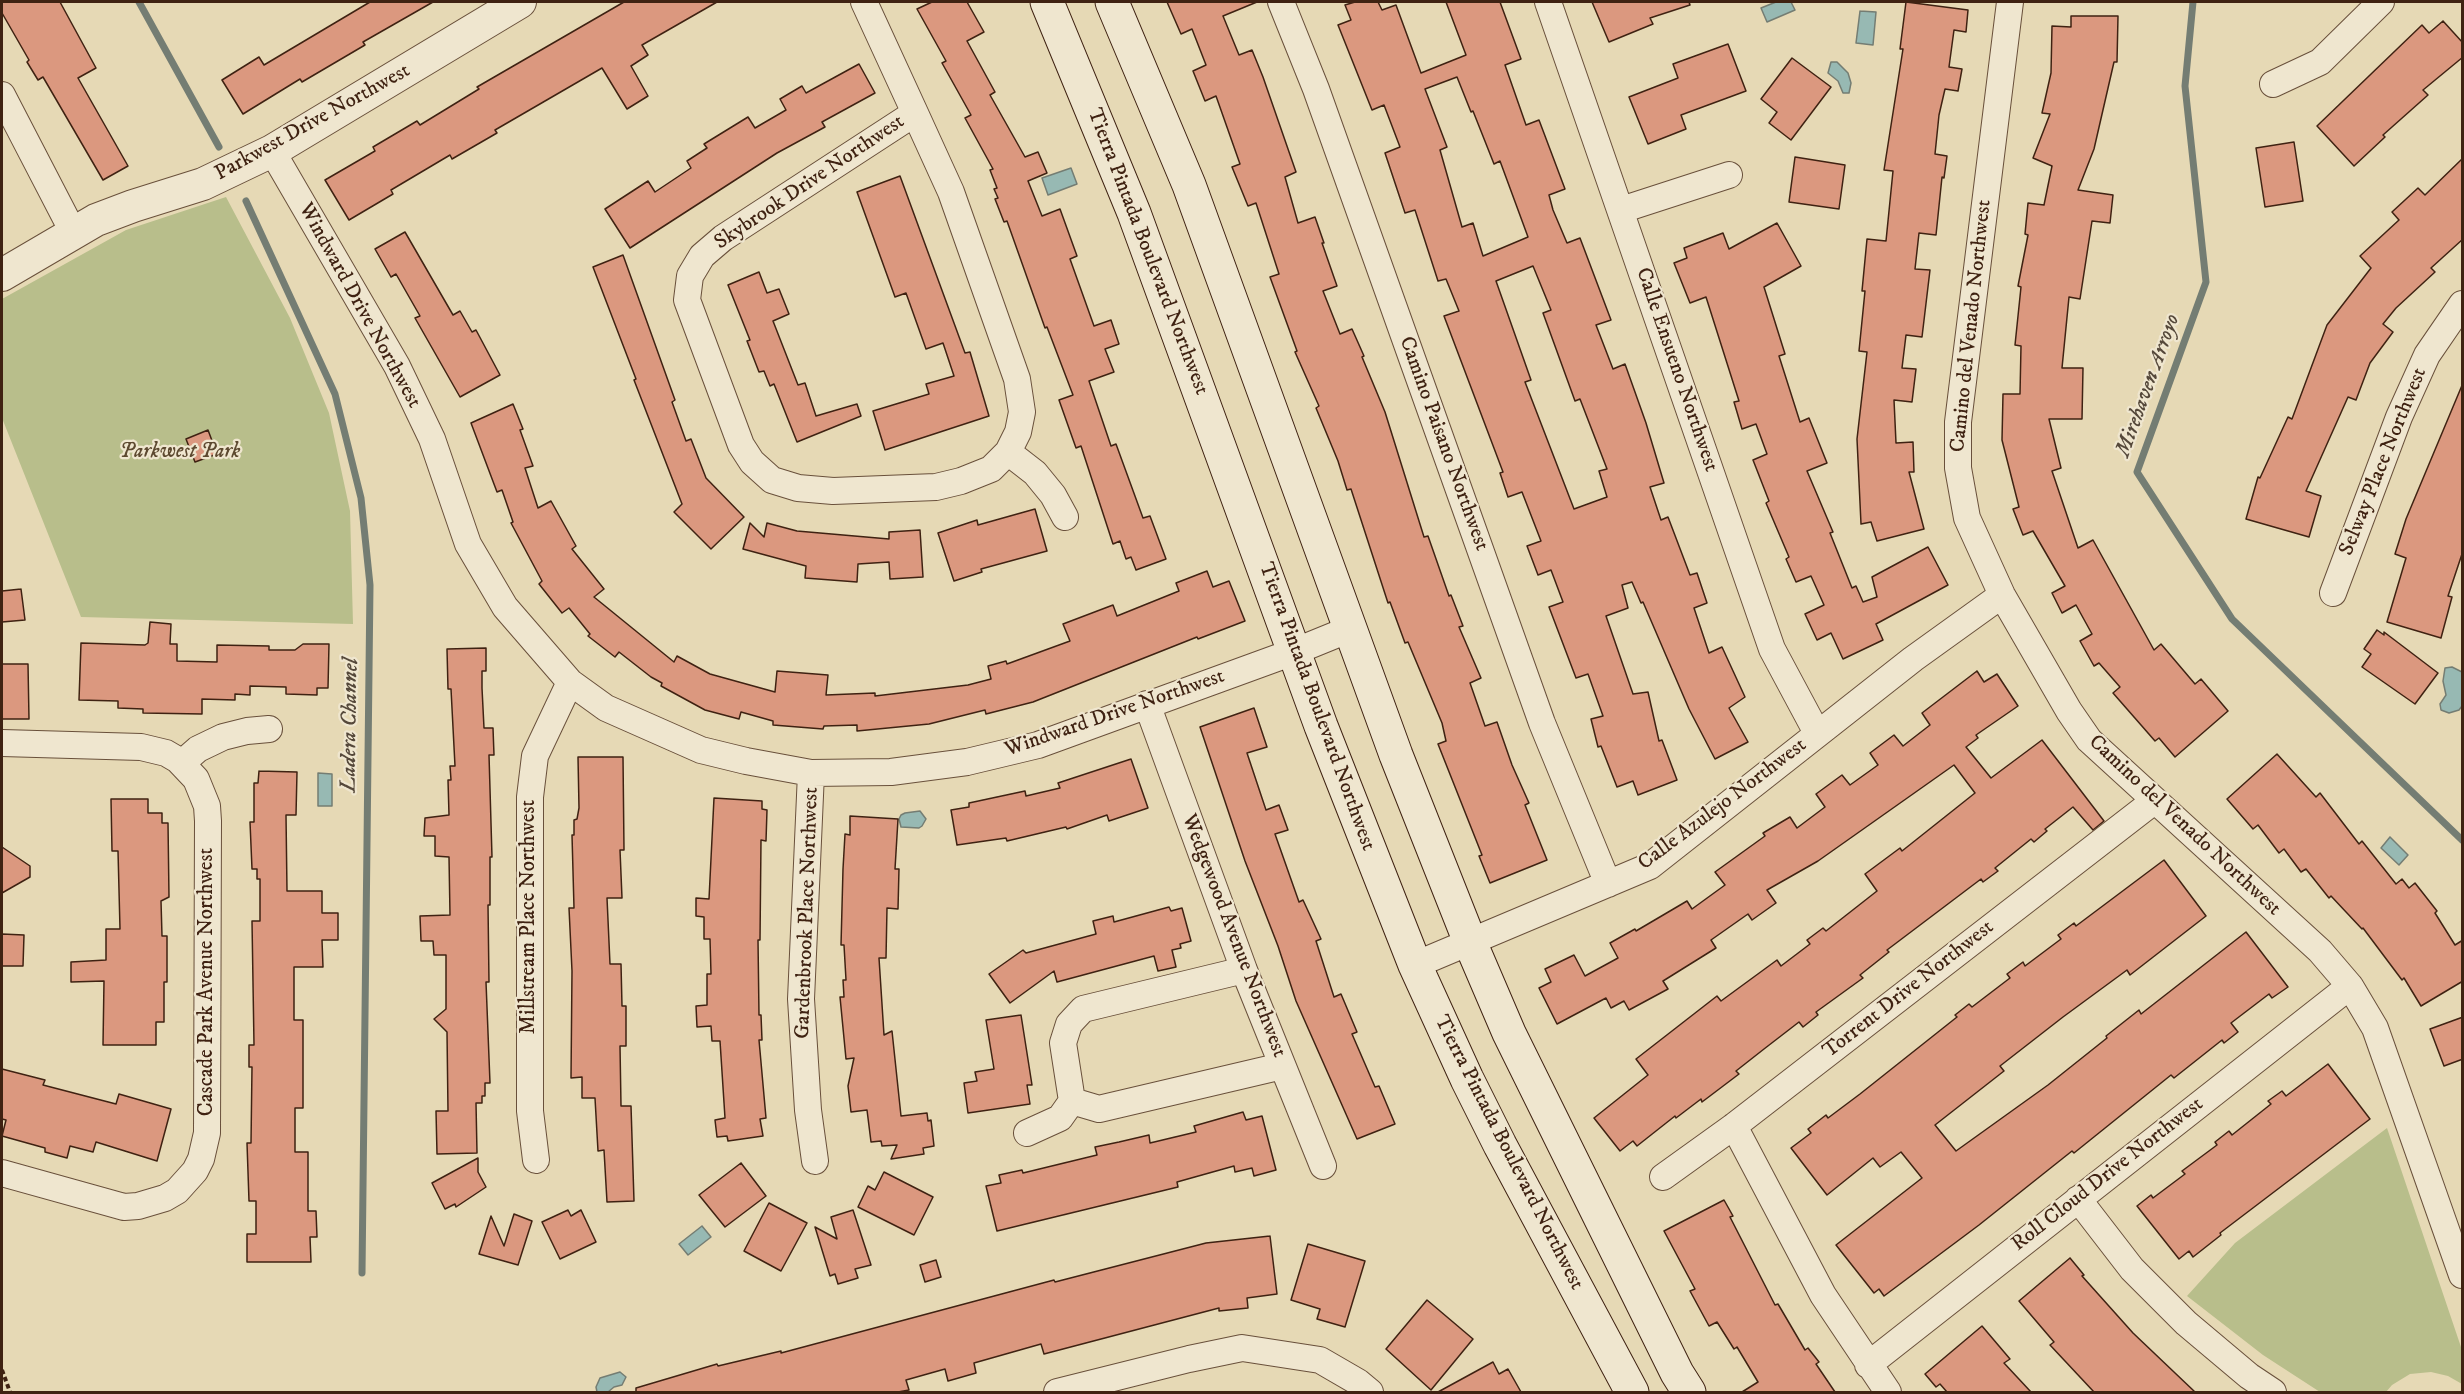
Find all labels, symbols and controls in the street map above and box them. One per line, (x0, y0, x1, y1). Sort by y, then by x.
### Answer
street label: Parkwest Drive Northwest (211, 59, 415, 187)
street label: Tierra Pintada Boulevard Northwest (1081, 105, 1213, 399)
street label: Skybrook Drive Northwest (710, 110, 910, 256)
street label: Camino del Venado Northwest (1946, 198, 1998, 454)
street label: Windward Drive Northwest (292, 199, 426, 413)
street label: Calle Ensueno Northwest (1629, 265, 1723, 475)
water label: Mirehaven Arroyo (2111, 311, 2187, 461)
street label: Camino Paisano Northwest (1393, 334, 1493, 554)
street label: Selway Place Northwest (2335, 364, 2433, 560)
park label: Parkwest Park (120, 440, 240, 466)
street label: Tierra Pintada Boulevard Northwest (1252, 560, 1380, 854)
water label: Ladera Channel (337, 658, 365, 792)
street label: Windward Drive Northwest (1002, 665, 1228, 763)
street label: Camino del Venado Northwest (2083, 730, 2285, 922)
street label: Calle Azulejo Northwest (1634, 734, 1812, 876)
street label: Gardenbrook Place Northwest (791, 787, 825, 1039)
street label: Millstream Place Northwest (517, 800, 543, 1034)
street label: Wedgewood Avenue Northwest (1175, 811, 1291, 1061)
street label: Cascade Park Avenue Northwest (195, 848, 221, 1116)
street label: Torrent Drive Northwest (1819, 916, 1999, 1064)
street label: Tierra Pintada Boulevard Northwest (1428, 1012, 1588, 1294)
street label: Roll Cloud Drive Northwest (2007, 1092, 2209, 1258)

